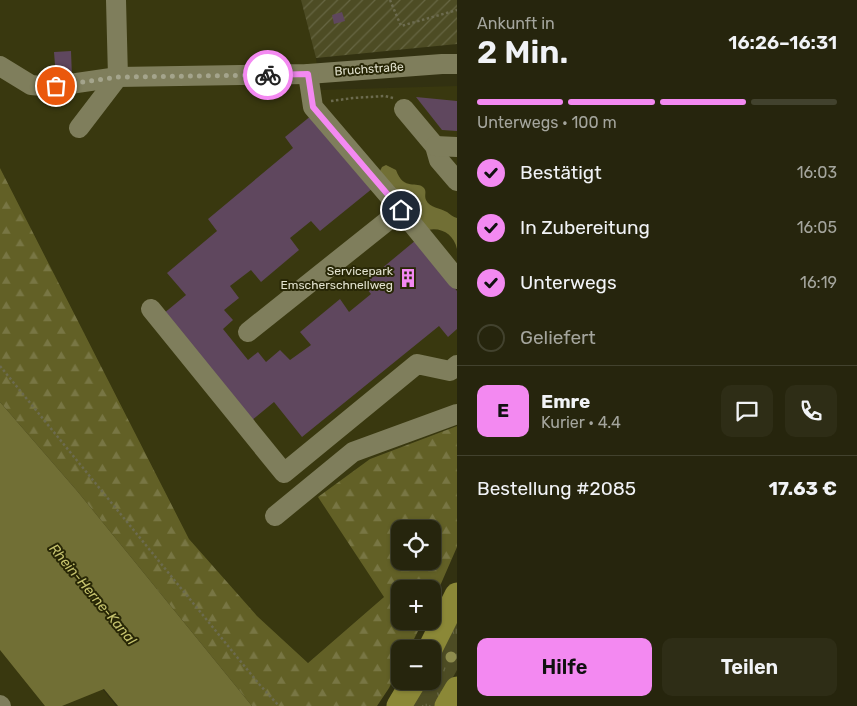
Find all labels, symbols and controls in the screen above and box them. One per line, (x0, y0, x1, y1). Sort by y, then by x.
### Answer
text: Ankunft in (477, 14, 555, 33)
text: 16:26–16:31 (728, 31, 837, 54)
text: 2 Min. (477, 33, 568, 71)
courier (243, 50, 293, 100)
street label: Bruchstraße (334, 60, 404, 78)
icon: bike (254, 61, 282, 89)
pin (35, 65, 77, 107)
icon: bag (42, 72, 70, 100)
text: Unterwegs · 100 m (477, 113, 617, 132)
icon: check (477, 159, 505, 187)
text: Bestätigt (520, 161, 602, 184)
text: 16:03 (797, 163, 837, 182)
pin (380, 189, 422, 231)
icon: home (387, 196, 415, 224)
icon: check (477, 214, 505, 242)
text: In Zubereitung (520, 216, 650, 239)
text: 16:05 (797, 218, 837, 237)
place label: Servicepark Emscherschnellweg (281, 264, 394, 292)
building icon: Servicepark Emscherschnellweg (397, 267, 419, 289)
icon: check (477, 269, 505, 297)
text: Unterwegs (520, 271, 617, 294)
text: 16:19 (800, 273, 837, 292)
text: Geliefert (520, 326, 596, 349)
button: chat (721, 385, 773, 437)
button: phone (785, 385, 837, 437)
text: Emre (541, 390, 590, 413)
text: E (497, 399, 509, 422)
text: Kurier · 4.4 (541, 413, 621, 432)
text: Bestellung #2085 (477, 477, 636, 500)
text: 17.63 € (769, 477, 837, 500)
map controls (391, 520, 441, 690)
button: locate (391, 520, 441, 570)
water label: Rhein-Herne-Kanal (45, 540, 140, 649)
button: + (391, 580, 441, 630)
button: Hilfe (477, 638, 652, 696)
button: Teilen (662, 638, 837, 696)
button: − (391, 640, 441, 690)

